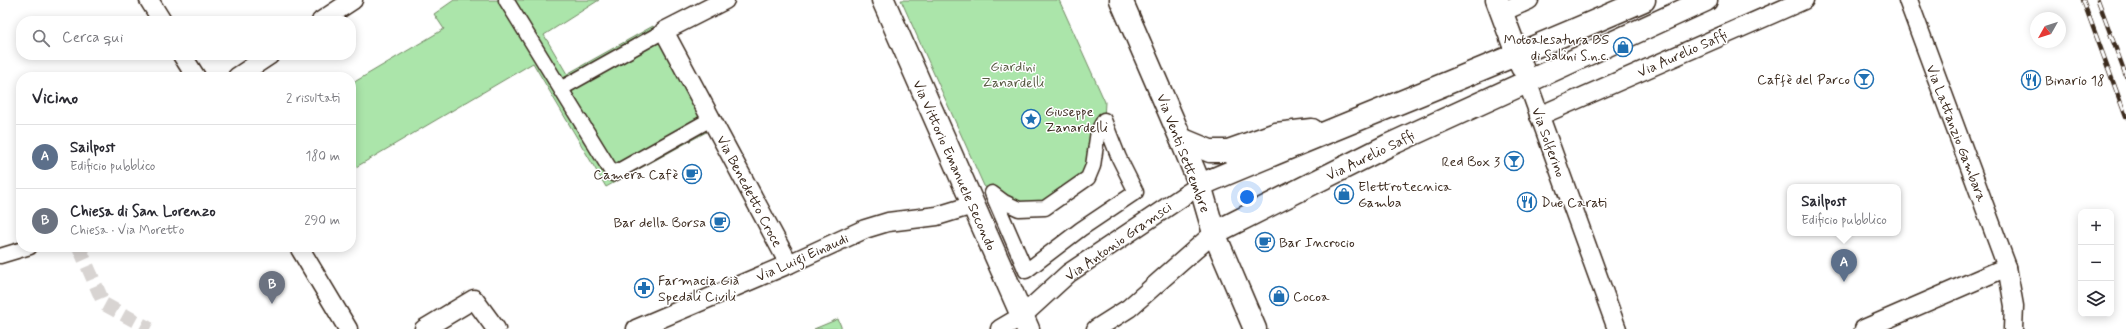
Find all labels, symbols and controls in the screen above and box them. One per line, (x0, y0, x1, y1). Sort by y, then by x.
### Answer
north arrow (2030, 12, 2066, 48)
search box (16, 16, 356, 60)
street label: Via Aurelio Saffi (1635, 26, 1730, 82)
icon: search (30, 27, 52, 49)
text: Cerca qui (62, 28, 123, 48)
place label: Motoalesatura BS di Salini S.n.c. (1504, 31, 1609, 65)
shop icon: Motoalesatura BS di Salini S.n.c. (1612, 36, 1634, 58)
park label: Giardini Zanardelli (982, 58, 1044, 92)
street label: Via Lattanzio Gambara (1922, 62, 1991, 205)
bar icon: Caffè del Parco (1853, 68, 1875, 90)
restaurant icon: Binario 18 (2020, 69, 2042, 91)
place label: Caffè del Parco (1757, 71, 1850, 89)
place label: Binario 18 (2045, 72, 2105, 90)
street label: Via Vittorio Emanuele Secondo (908, 77, 1000, 254)
text: Vicino (32, 87, 78, 109)
text: 2 risultati (286, 90, 340, 107)
street label: Via Venti Settembre (1152, 91, 1214, 215)
place label: Giuseppe Zanardelli (1045, 103, 1108, 137)
street label: Via Solferino (1527, 105, 1569, 180)
place icon: Giuseppe Zanardelli (1020, 108, 1042, 130)
street label: Via Aurelio Saffi (1323, 127, 1418, 185)
street label: Via Benedetto Croce (712, 132, 786, 251)
text: Sailpost (70, 138, 115, 158)
text: A (41, 148, 49, 165)
text: 180 m (305, 148, 340, 165)
bar icon: Red Box 3 (1503, 150, 1525, 172)
place label: Red Box 3 (1441, 153, 1500, 171)
text: Edificio pubblico (70, 158, 155, 175)
cafe icon: Camera Cafè (681, 163, 703, 185)
place label: Camera Cafè (593, 166, 678, 184)
place label: Elettrotecnica Gamba (1358, 178, 1452, 212)
shop icon: Elettrotecnica Gamba (1333, 183, 1355, 205)
popup (1787, 184, 1901, 236)
your location (1237, 187, 1257, 207)
restaurant icon: Due Carati (1516, 191, 1538, 213)
text: Sailpost (1801, 192, 1847, 212)
place label: Due Carati (1541, 194, 1607, 212)
street label: Via Antonio Gramsci (1062, 198, 1176, 285)
text: Chiesa di San Lorenzo (70, 202, 216, 222)
map controls (2078, 209, 2114, 317)
button: + (2078, 209, 2114, 245)
cafe icon: Bar della Borsa (709, 211, 731, 233)
text: B (41, 212, 49, 229)
text: 290 m (304, 212, 340, 229)
text: Edificio pubblico (1801, 212, 1887, 229)
place label: Bar della Borsa (613, 214, 706, 232)
text: Chiesa · Via Moretto (70, 222, 184, 239)
street label: Via Luigi Einaudi (753, 229, 852, 288)
cafe icon: Bar Incrocio (1254, 231, 1276, 253)
place label: Bar Incrocio (1279, 234, 1355, 252)
button: − (2078, 245, 2114, 281)
pin: A (1831, 249, 1857, 282)
pin: B (259, 271, 285, 304)
place label: Farmacia Già Spedali Civili (658, 272, 739, 306)
pharmacy icon: Farmacia Già Spedali Civili (633, 277, 655, 299)
button: layers (2078, 281, 2114, 317)
shop icon: Cocoa (1268, 285, 1290, 307)
place label: Cocoa (1293, 288, 1330, 306)

